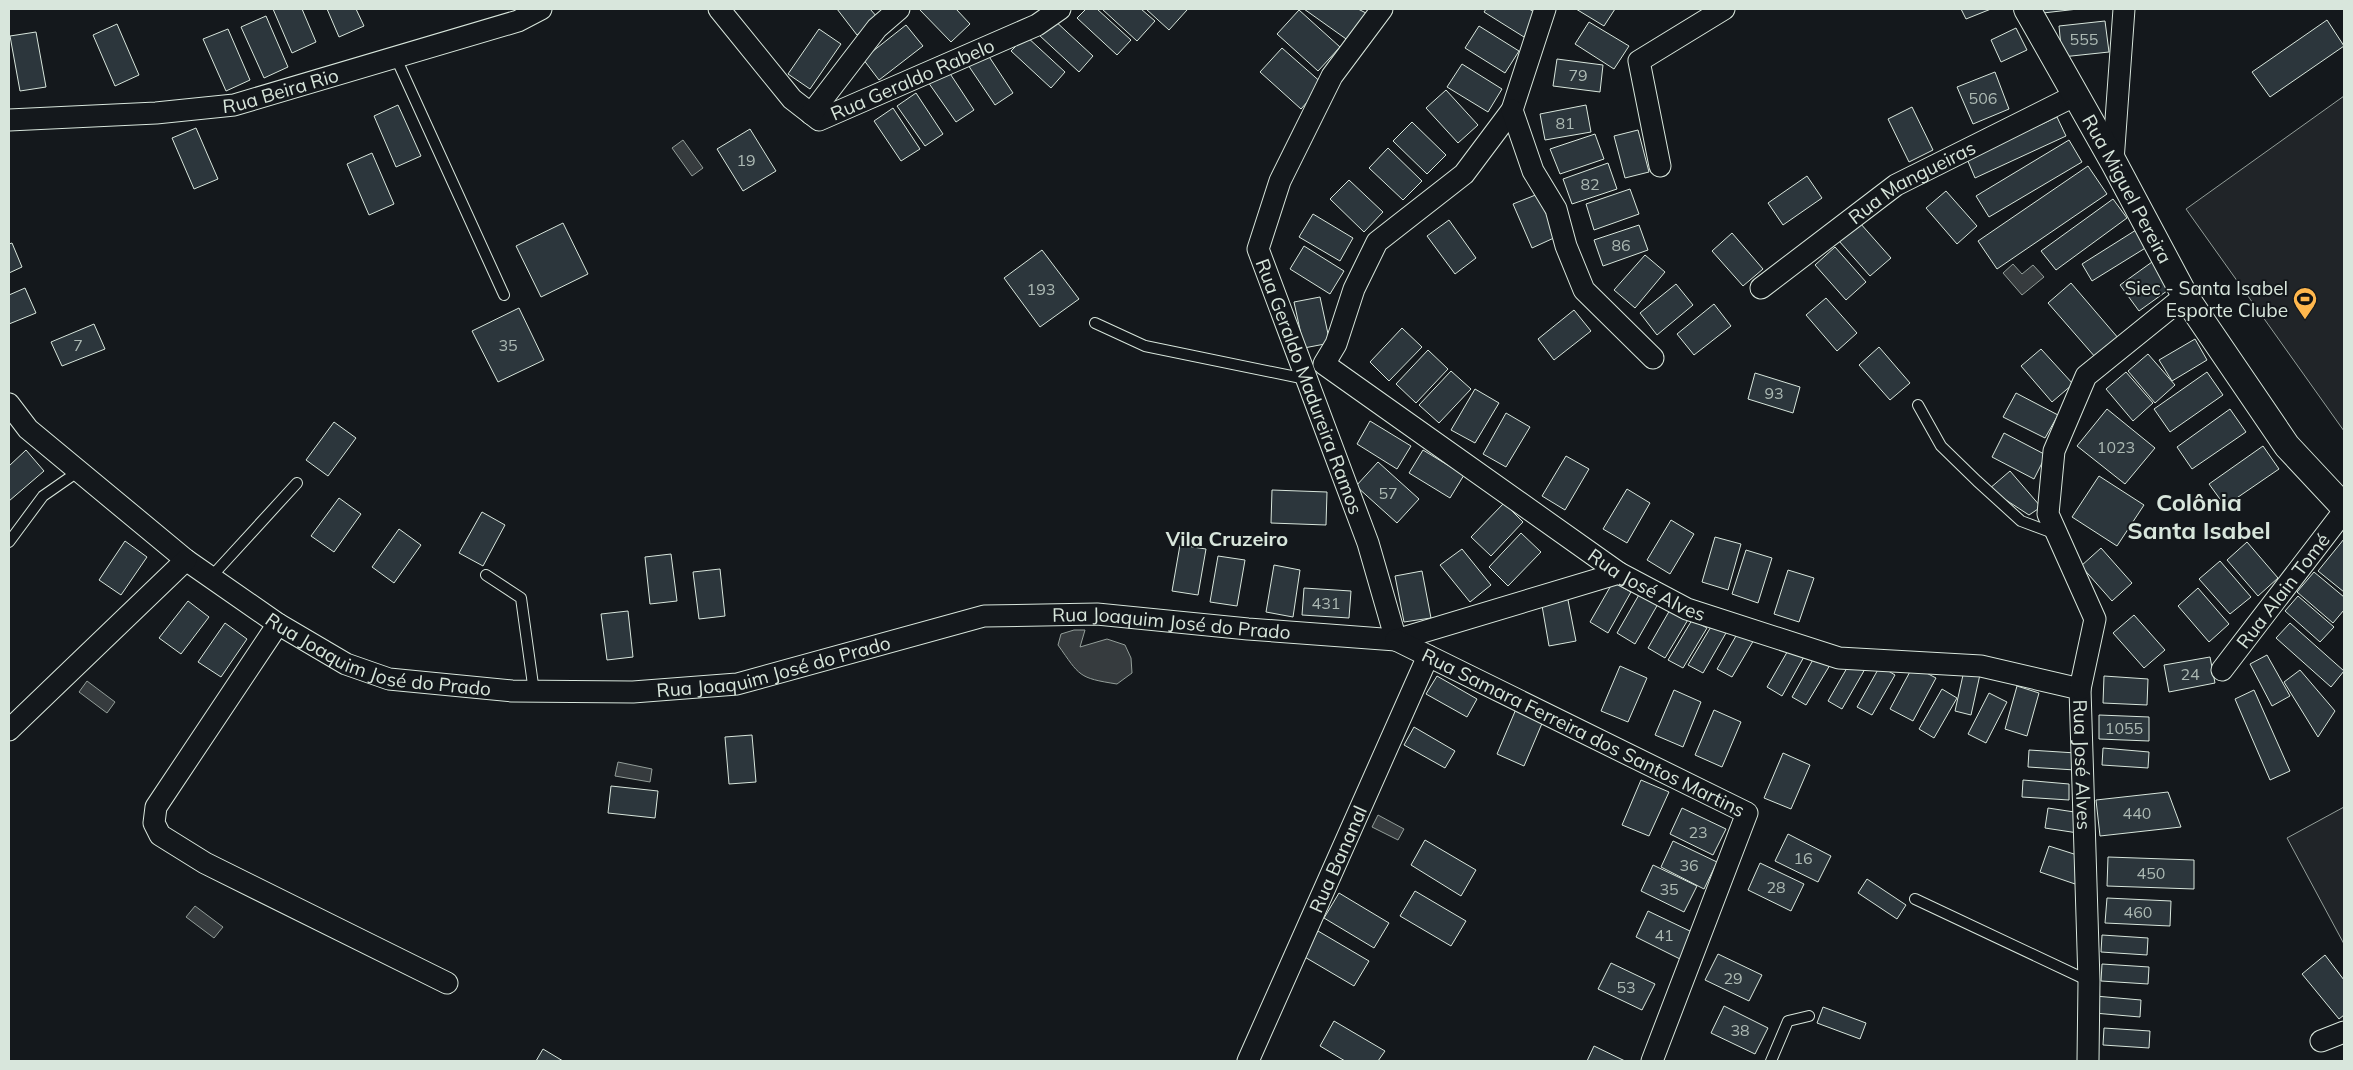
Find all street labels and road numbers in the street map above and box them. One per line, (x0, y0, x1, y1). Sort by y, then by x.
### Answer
street label: Rua Geraldo Rabelo (827, 33, 998, 126)
street label: Rua Beira Rio (221, 63, 341, 118)
street label: Rua Miguel Pereira (2077, 110, 2177, 267)
street label: Rua Mangueiras (1843, 135, 1980, 229)
street label: Rua Geraldo Madureira Ramos (1251, 255, 1368, 518)
street label: Rua Alain Tomé (2231, 528, 2335, 653)
street label: Rua José Alves (1583, 543, 1708, 626)
street label: Rua Joaquim José do Prado (1052, 602, 1291, 644)
street label: Rua Joaquim José do Prado (261, 607, 492, 701)
street label: Rua Joaquim José do Prado (656, 630, 893, 702)
street label: Rua Samara Ferreira dos Santos Martins (1418, 643, 1749, 822)
street label: Rua José Alves (2068, 699, 2096, 830)
street label: Rua Bananal (1304, 802, 1372, 916)

